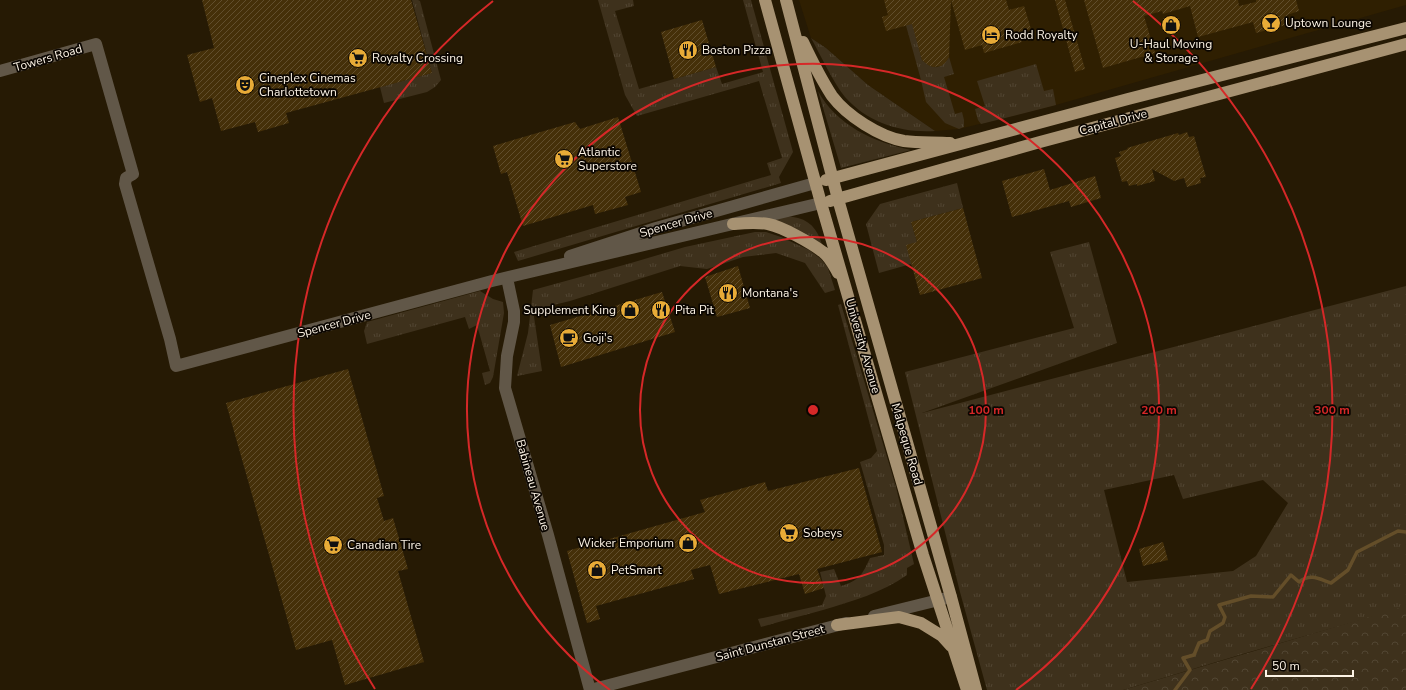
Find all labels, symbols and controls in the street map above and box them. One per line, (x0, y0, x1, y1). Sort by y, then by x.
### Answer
bar icon: Uptown Lounge (1260, 12, 1282, 34)
shop icon: U-Haul Moving & Storage (1160, 14, 1182, 36)
place label: Uptown Lounge (1285, 15, 1371, 31)
hotel icon: Rodd Royalty (980, 24, 1002, 46)
place label: Rodd Royalty (1005, 27, 1078, 43)
place label: U-Haul Moving & Storage (1130, 36, 1212, 66)
restaurant icon: Boston Pizza (677, 39, 699, 61)
street label: Towers Road (12, 41, 84, 75)
place label: Boston Pizza (702, 42, 771, 58)
supermarket icon: Royalty Crossing (347, 47, 369, 69)
place label: Royalty Crossing (372, 50, 463, 66)
place label: Cineplex Cinemas Charlottetown (259, 70, 356, 100)
theatre icon: Cineplex Cinemas Charlottetown (234, 74, 256, 96)
street label: Capital Drive (1077, 105, 1149, 139)
place label: Atlantic Superstore (578, 144, 637, 174)
supermarket icon: Atlantic Superstore (553, 148, 575, 170)
street label: Spencer Drive (638, 205, 714, 241)
restaurant icon: Montana's (717, 282, 739, 304)
place label: Montana's (742, 285, 798, 301)
street label: University Avenue (842, 297, 884, 395)
shop icon: Supplement King (619, 299, 641, 321)
restaurant icon: Pita Pit (650, 299, 672, 321)
place label: Supplement King (523, 302, 616, 318)
place label: Pita Pit (675, 302, 714, 318)
street label: Spencer Drive (296, 307, 372, 341)
cafe icon: Goji's (558, 327, 580, 349)
place label: Goji's (583, 330, 613, 346)
street label: Malpeque Road (888, 401, 926, 487)
text: 100 m (968, 402, 1004, 418)
text: 200 m (1141, 402, 1177, 418)
text: 300 m (1314, 402, 1350, 418)
centre of rings (806, 403, 820, 417)
street label: Babineau Avenue (512, 437, 554, 533)
supermarket icon: Sobeys (778, 522, 800, 544)
place label: Sobeys (803, 525, 842, 541)
shop icon: Wicker Emporium (677, 532, 699, 554)
supermarket icon: Canadian Tire (322, 534, 344, 556)
place label: Wicker Emporium (578, 535, 674, 551)
place label: Canadian Tire (347, 537, 421, 553)
shop icon: PetSmart (586, 559, 608, 581)
place label: PetSmart (611, 562, 663, 578)
street label: Saint Dunstan Street (714, 621, 827, 665)
scale bar (1266, 652, 1353, 678)
text: 50 m (1272, 658, 1300, 674)

